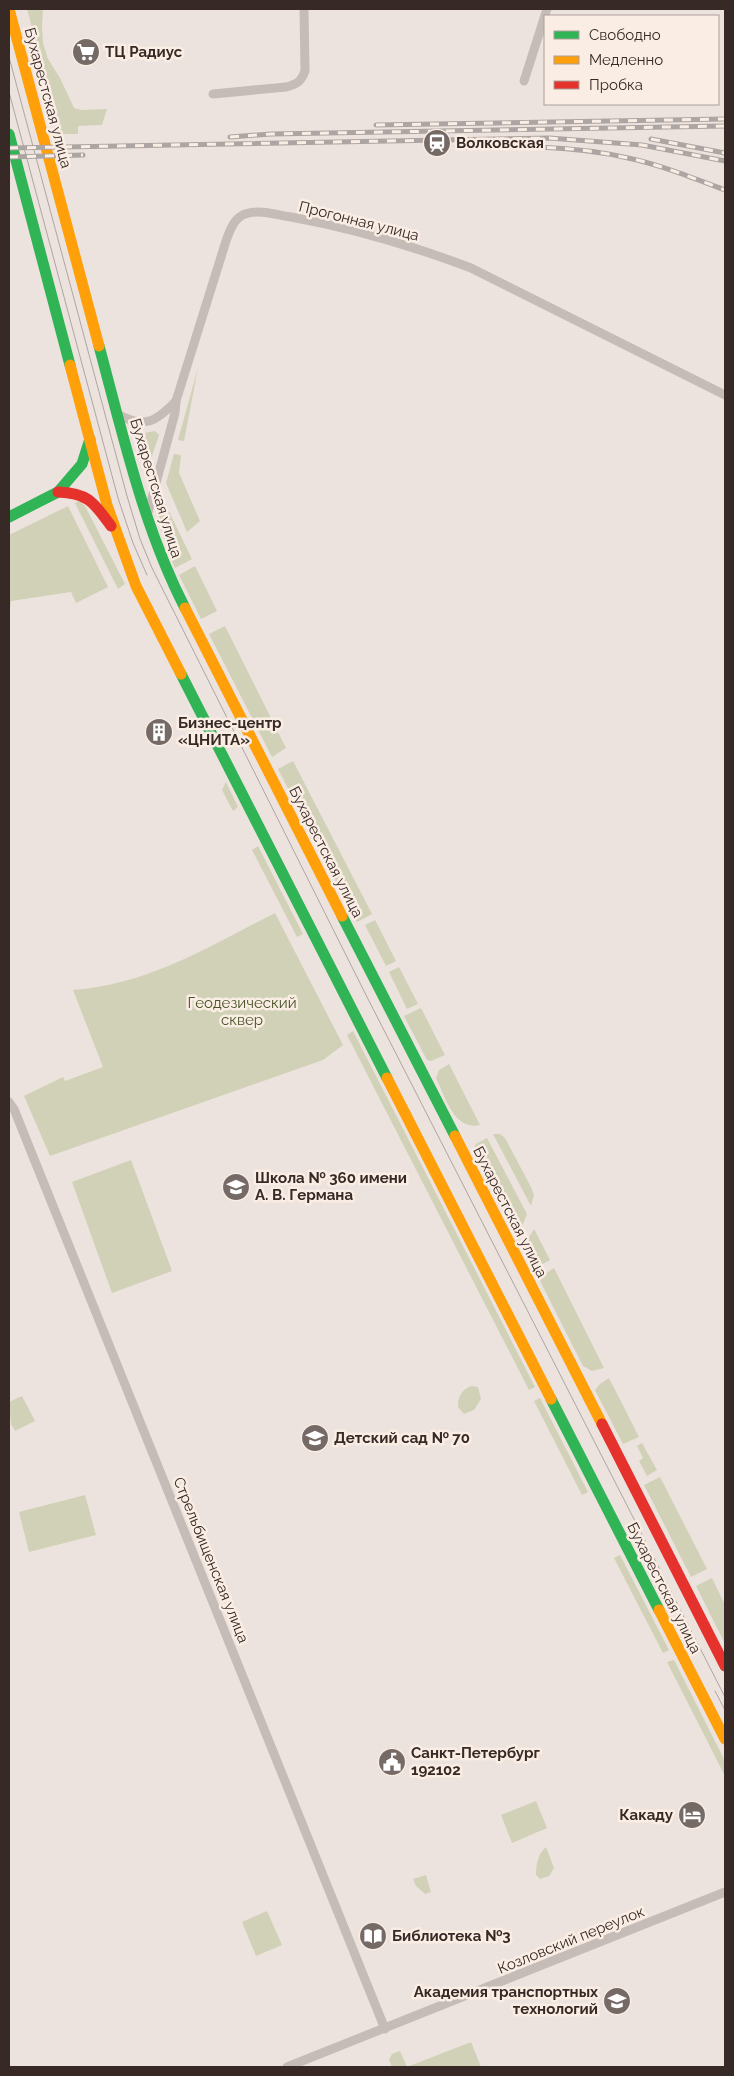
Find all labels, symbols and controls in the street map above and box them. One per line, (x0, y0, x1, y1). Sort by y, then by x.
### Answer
legend (544, 15, 719, 105)
street label: Бухарестская улица (21, 26, 75, 170)
text: Свободно (589, 26, 661, 44)
supermarket icon: ТЦ Радиус (71, 37, 101, 67)
place label: ТЦ Радиус (105, 43, 183, 61)
text: Медленно (589, 51, 663, 69)
text: Пробка (589, 76, 643, 94)
station icon: Волковская (422, 128, 452, 158)
place label: Волковская (456, 134, 544, 152)
street label: Прогонная улица (297, 197, 421, 245)
street label: Бухарестская улица (126, 416, 186, 560)
place label: Бизнес-центр «ЦНИТА» (178, 714, 282, 749)
building icon: Бизнес-центр «ЦНИТА» (144, 717, 174, 747)
street label: Бухарестская улица (285, 783, 367, 921)
park label: Геодезический сквер (187, 994, 297, 1029)
street label: Бухарестская улица (469, 1143, 551, 1281)
place label: Школа № 360 имени А. В. Германа (255, 1169, 407, 1204)
school or university icon: Школа № 360 имени А. В. Германа (221, 1172, 251, 1202)
school or university icon: Детский сад № 70 (300, 1423, 330, 1453)
place label: Детский сад № 70 (334, 1429, 470, 1447)
street label: Стрельбищенская улица (169, 1475, 253, 1645)
street label: Бухарестская улица (623, 1519, 705, 1657)
place label: Санкт-Петербург 192102 (411, 1744, 541, 1779)
public building icon: Санкт-Петербург 192102 (377, 1747, 407, 1777)
hotel icon: Какаду (677, 1800, 707, 1830)
place label: Какаду (619, 1806, 674, 1824)
street label: Козловский переулок (495, 1902, 647, 1978)
library icon: Библиотека №3 (358, 1921, 388, 1951)
place label: Библиотека №3 (392, 1927, 511, 1945)
place label: Академия транспортных технологий (414, 1983, 598, 2018)
school or university icon: Академия транспортных технологий (602, 1986, 632, 2016)

